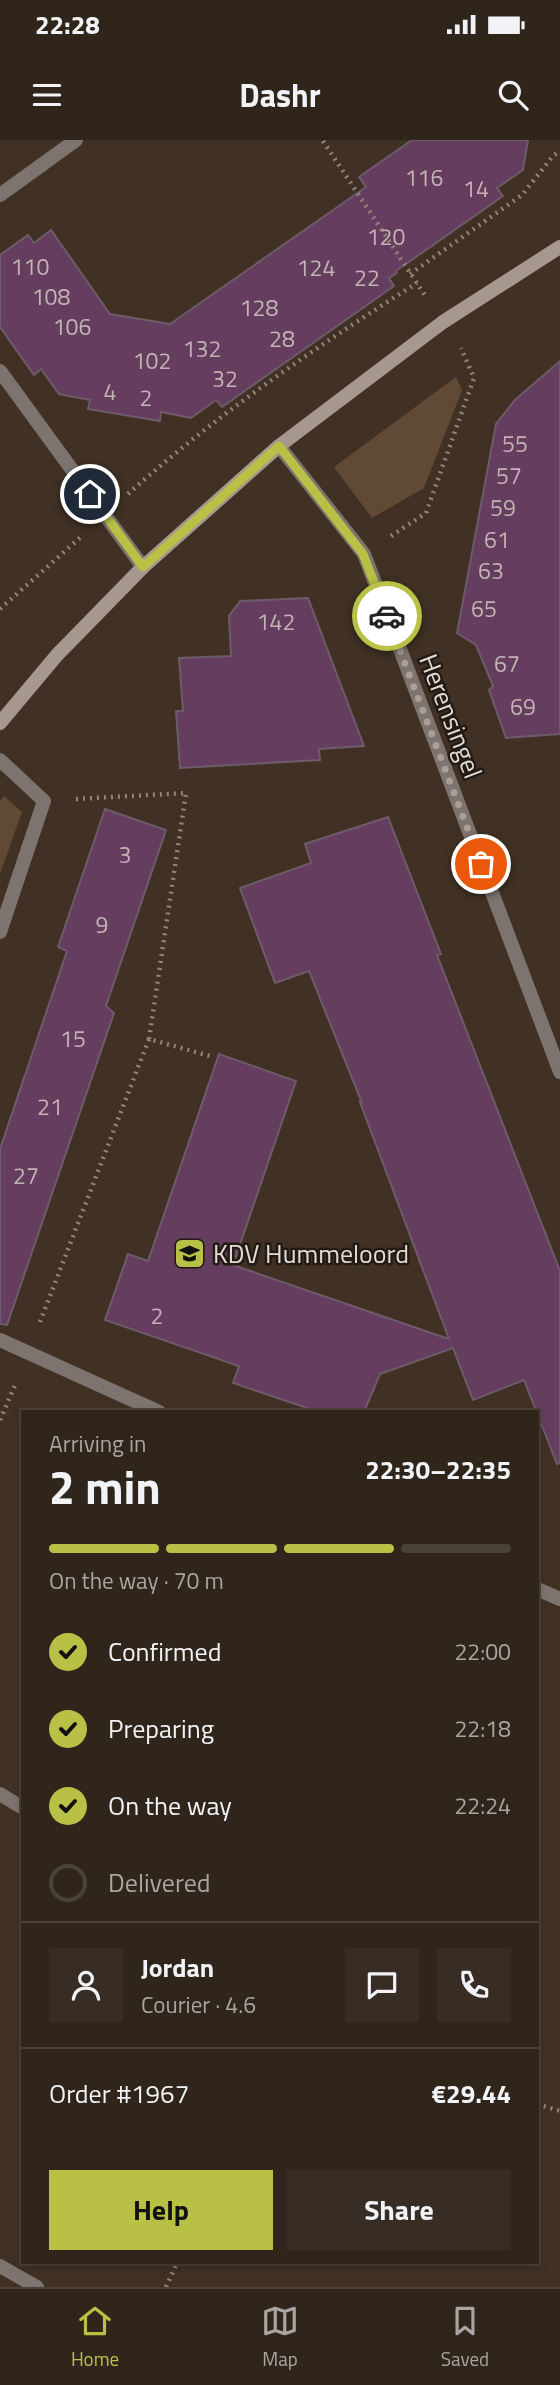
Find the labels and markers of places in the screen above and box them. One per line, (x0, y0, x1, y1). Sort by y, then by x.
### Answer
pin (60, 464, 120, 524)
pin (451, 834, 511, 894)
place label: KDV Hummeloord (213, 1234, 409, 1273)
school or university icon: KDV Hummeloord (173, 1236, 207, 1270)

